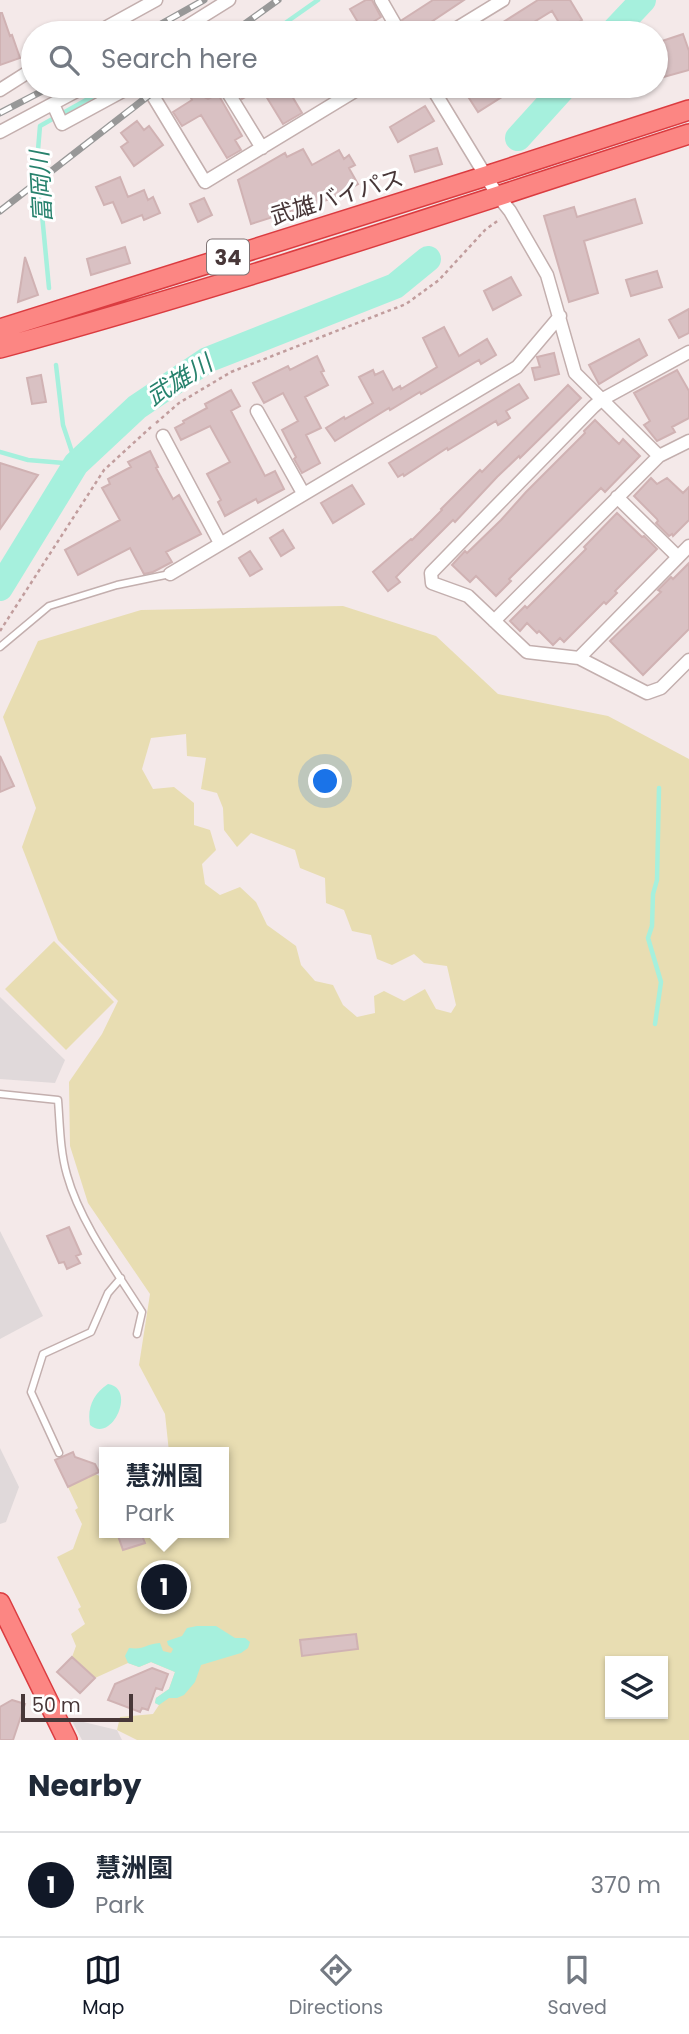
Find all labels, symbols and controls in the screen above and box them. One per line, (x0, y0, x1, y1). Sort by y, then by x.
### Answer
search box (21, 21, 668, 98)
icon: search (45, 41, 83, 79)
text: Search here (101, 41, 258, 77)
water label: 富岡川 (22, 147, 59, 224)
street label: 武雄バイパス (267, 162, 407, 232)
road number: 34 (207, 240, 249, 274)
water label: 武雄川 (140, 345, 221, 413)
your location (308, 764, 342, 798)
popup (99, 1447, 229, 1538)
text: 慧洲園 (125, 1458, 203, 1494)
text: Park (125, 1497, 174, 1529)
pin: 1 (141, 1561, 187, 1613)
map controls (605, 1656, 668, 1719)
button: layers (605, 1656, 668, 1719)
scale bar (21, 1691, 133, 1723)
text: 50 m (32, 1692, 81, 1719)
text: Nearby (28, 1764, 142, 1807)
text: 慧洲園 (95, 1850, 173, 1886)
text: 1 (47, 1869, 55, 1901)
text: 370 m (591, 1869, 661, 1901)
text: Park (95, 1889, 144, 1921)
tab: Map (82, 1951, 124, 2022)
tab: Directions (289, 1951, 383, 2022)
tab: Saved (548, 1951, 607, 2022)

